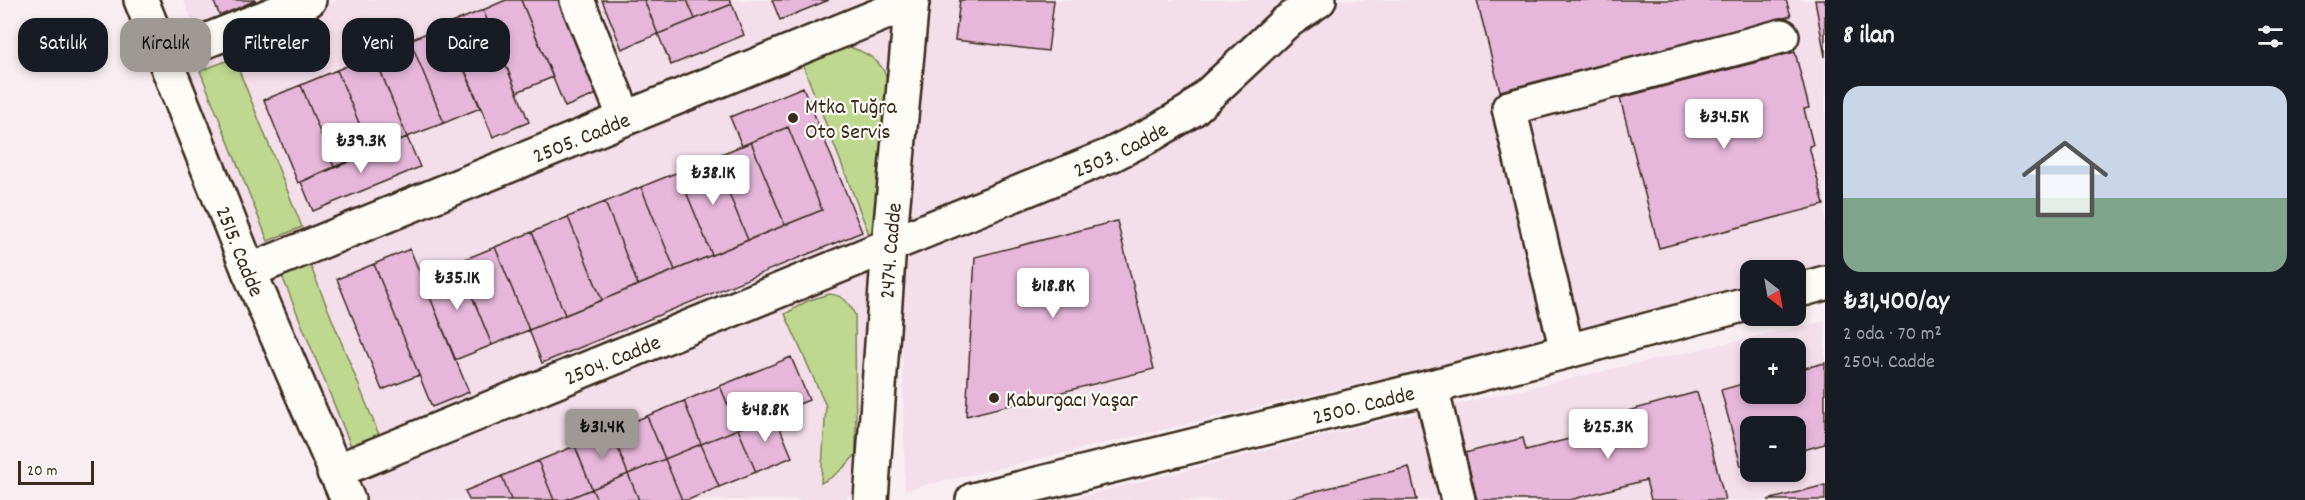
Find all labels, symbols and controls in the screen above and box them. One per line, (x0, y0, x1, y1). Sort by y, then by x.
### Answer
chip: Satılık (18, 18, 108, 72)
chip: Kiralık (120, 18, 211, 72)
chip: Filtreler (223, 18, 330, 72)
chip: Yeni (342, 18, 414, 72)
chip: Daire (426, 18, 510, 72)
text: 8 ilan (1843, 18, 1895, 55)
icon: filters (2254, 20, 2287, 53)
place label: Mtka Tuğra Oto Servis (805, 93, 897, 149)
pin: ₺34.5K (1675, 99, 1773, 150)
text: ₺34.5K (1699, 104, 1749, 132)
street label: 2505. Cadde (529, 106, 635, 173)
marker: Mtka Tuğra Oto Servis (786, 111, 800, 125)
street label: 2503. Cadde (1069, 116, 1175, 188)
pin: ₺39.3K (312, 123, 410, 174)
icon: home (2011, 125, 2119, 233)
text: ₺39.3K (336, 128, 386, 156)
pin: ₺38.1K (664, 155, 762, 206)
text: ₺38.1K (691, 160, 735, 188)
street label: 2474. Cadde (873, 201, 912, 300)
street label: 2515. Cadde (206, 202, 270, 302)
pin: ₺35.1K (408, 260, 506, 311)
north arrow (1740, 260, 1806, 326)
map controls (1740, 260, 1806, 482)
text: ₺35.1K (434, 265, 480, 293)
pin: ₺18.8K (1004, 268, 1102, 319)
text: ₺18.8K (1031, 273, 1075, 301)
text: ₺31,400/ay (1843, 284, 1949, 321)
text: 2 oda · 70 m² (1843, 321, 1942, 349)
street label: 2504. Cadde (560, 328, 666, 395)
button: + (1740, 338, 1806, 404)
text: 2504. Cadde (1843, 349, 1935, 377)
street label: 2500. Cadde (1310, 380, 1418, 435)
place label: Kaburgacı Yaşar (1006, 386, 1139, 417)
marker: Kaburgacı Yaşar (987, 391, 1001, 405)
pin: ₺48.8K (716, 392, 814, 443)
text: ₺48.8K (741, 397, 789, 425)
pin: ₺31.4K (553, 409, 651, 460)
pin: ₺25.3K (1559, 409, 1657, 460)
text: ₺31.4K (579, 414, 625, 442)
text: ₺25.3K (1583, 414, 1633, 442)
button: − (1740, 416, 1806, 482)
scale bar (18, 458, 94, 486)
text: 20 m (27, 460, 57, 483)

